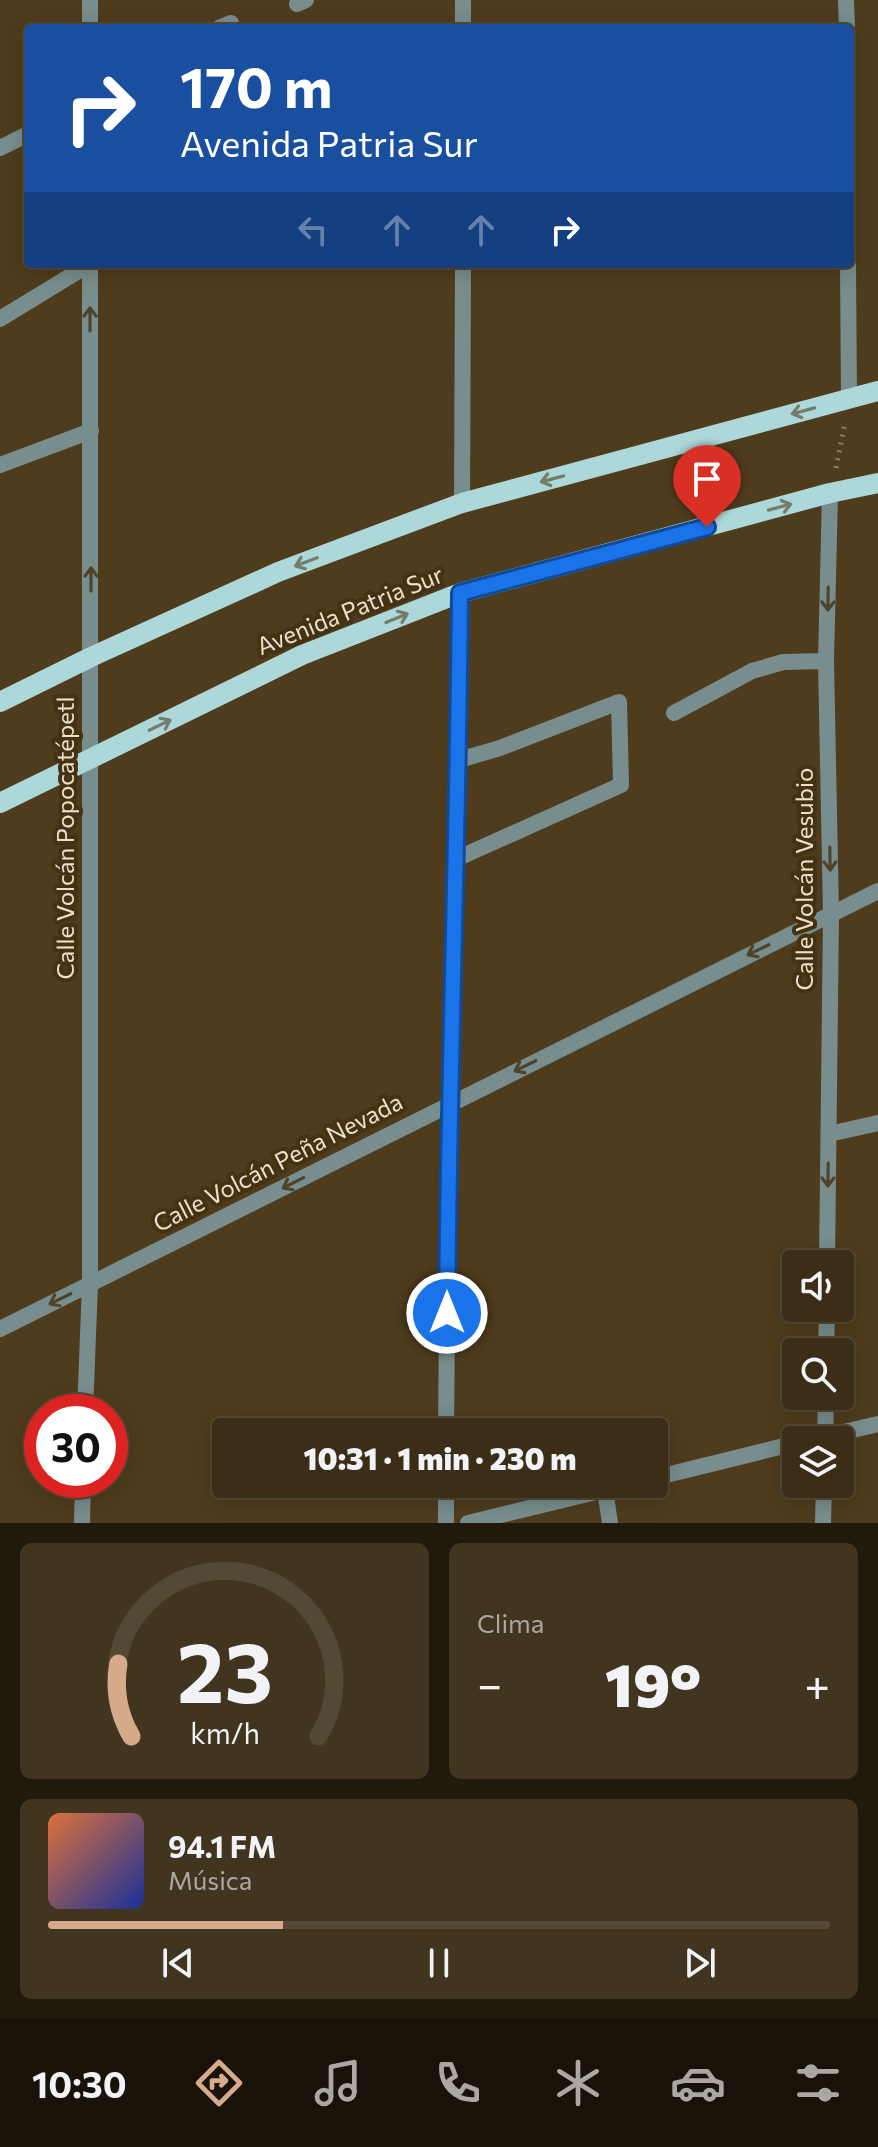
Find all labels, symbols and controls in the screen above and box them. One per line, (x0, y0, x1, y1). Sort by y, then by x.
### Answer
text: 170 m (180, 51, 333, 120)
icon: right (48, 56, 152, 160)
text: Avenida Patria Sur (180, 120, 478, 164)
icon: left (291, 208, 335, 252)
icon: ahead (375, 208, 419, 252)
icon: ahead (459, 208, 503, 252)
icon: right (543, 208, 587, 252)
one-way arrow (83, 306, 98, 333)
one-way arrow (790, 404, 816, 419)
pin (673, 445, 741, 527)
icon: arrive (685, 457, 729, 501)
one-way arrow (539, 472, 565, 487)
one-way arrow (767, 498, 793, 513)
one-way arrow (294, 556, 318, 570)
street label: Avenida Patria Sur (252, 559, 447, 660)
one-way arrow (83, 566, 99, 593)
one-way arrow (820, 585, 835, 612)
one-way arrow (384, 610, 409, 624)
street label: Calle Volcán Popocatépetl (50, 696, 79, 980)
one-way arrow (147, 717, 171, 732)
street label: Calle Volcán Vesubio (789, 768, 818, 990)
one-way arrow (822, 845, 838, 872)
one-way arrow (747, 943, 771, 959)
one-way arrow (514, 1059, 538, 1075)
street label: Calle Volcán Peña Nevada (148, 1086, 407, 1237)
one-way arrow (820, 1161, 836, 1188)
one-way arrow (281, 1175, 305, 1191)
map controls (782, 1250, 854, 1498)
button: sound (782, 1250, 854, 1322)
position arrow (405, 1271, 489, 1355)
one-way arrow (49, 1292, 73, 1307)
button: search (782, 1338, 854, 1410)
speed limit sign: 30 (24, 1394, 128, 1498)
button: layers (782, 1426, 854, 1498)
text: 10:31 · 1 min · 230 m (304, 1439, 577, 1476)
text: Clima (477, 1607, 544, 1638)
text: 23 (177, 1618, 272, 1720)
text: 19° (605, 1646, 701, 1719)
text: − (477, 1656, 502, 1710)
text: + (804, 1656, 830, 1710)
text: km/h (190, 1715, 259, 1750)
text: 94.1 FM (168, 1827, 276, 1864)
text: Música (168, 1864, 252, 1895)
icon: previous (156, 1941, 200, 1985)
icon: pause (417, 1941, 461, 1985)
icon: next (678, 1941, 722, 1985)
icon: directions (191, 2055, 247, 2111)
icon: music (310, 2055, 366, 2111)
icon: phone (430, 2055, 486, 2111)
icon: climate (550, 2055, 606, 2111)
icon: car (670, 2055, 726, 2111)
icon: filters (790, 2055, 846, 2111)
text: 10:30 (32, 2061, 127, 2105)

